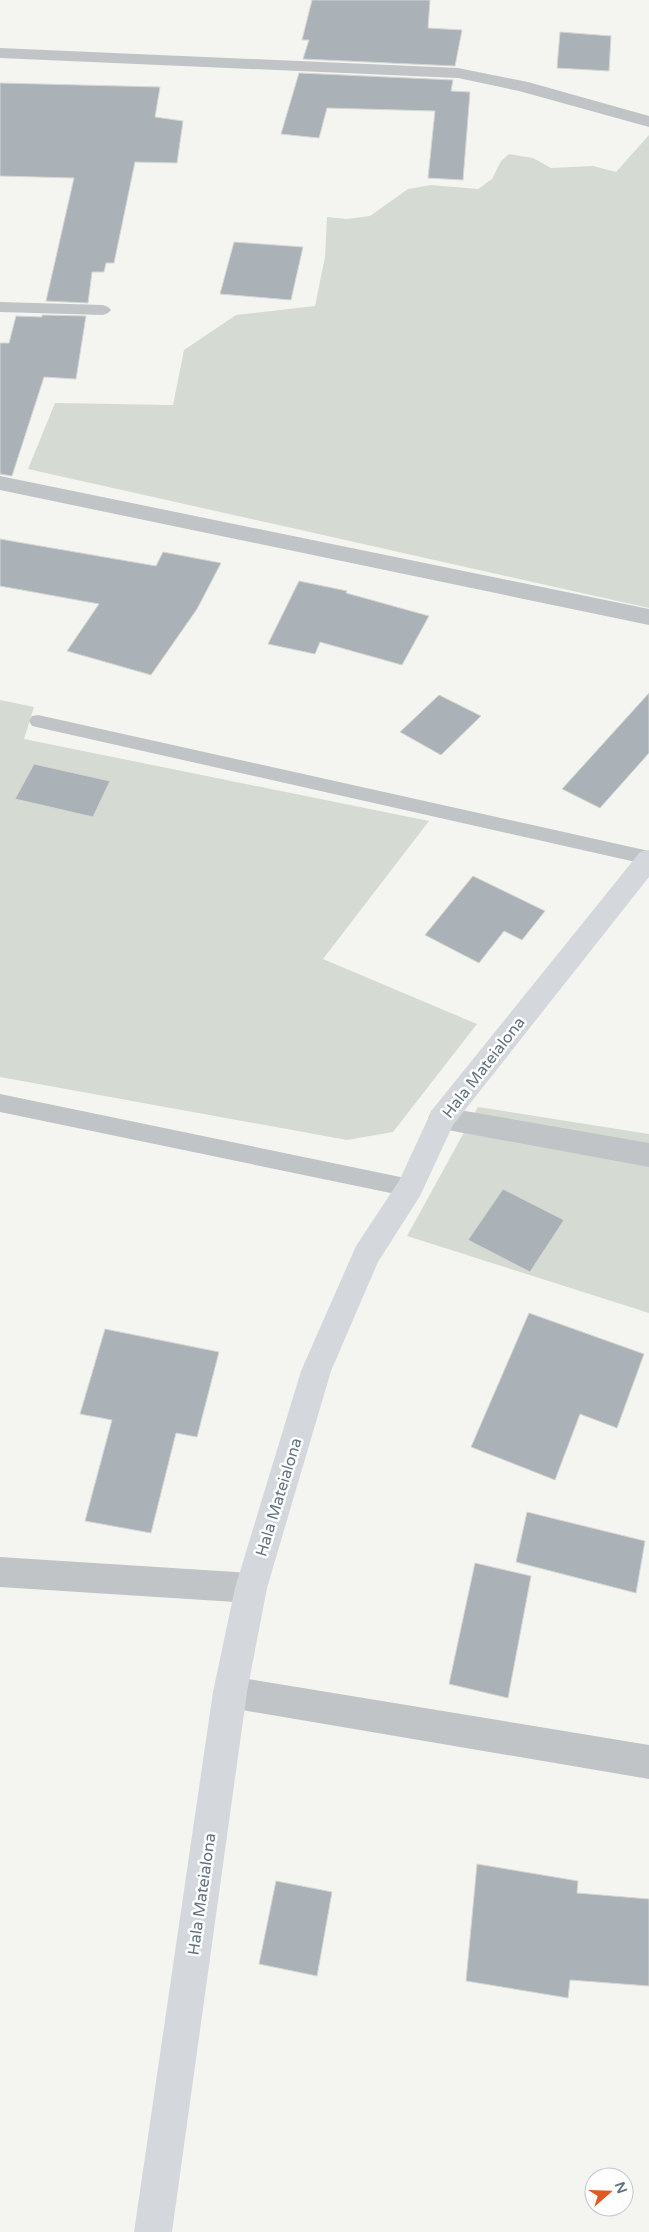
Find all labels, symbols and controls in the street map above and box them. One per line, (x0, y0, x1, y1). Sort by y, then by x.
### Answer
street label: Hala Mateialona (438, 1013, 530, 1122)
street label: Hala Mateialona (251, 1436, 306, 1559)
street label: Hala Mateialona (184, 1832, 220, 1956)
north arrow (584, 2167, 634, 2217)
text: N (611, 2180, 631, 2196)

